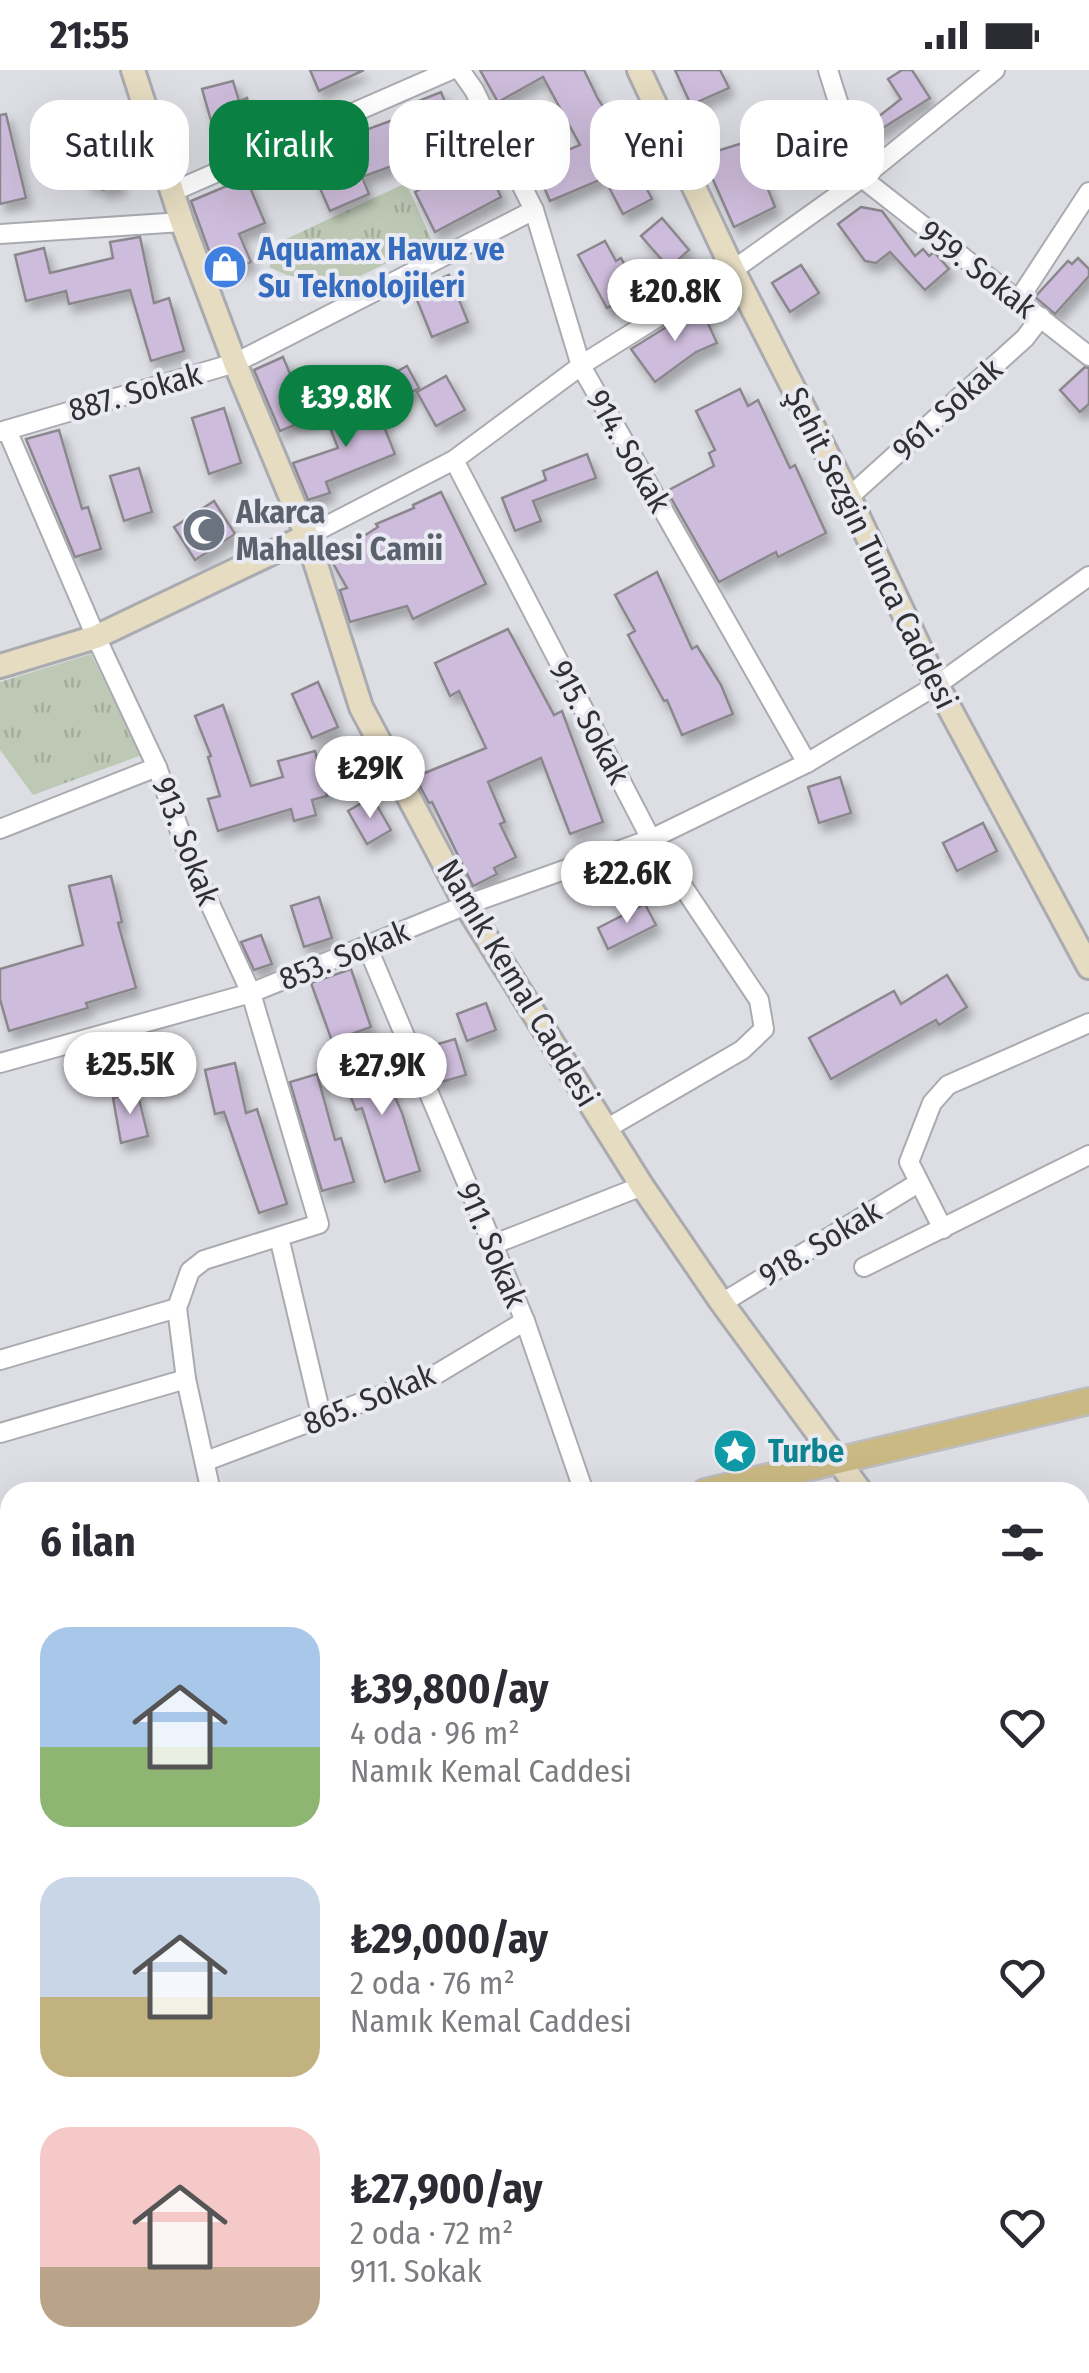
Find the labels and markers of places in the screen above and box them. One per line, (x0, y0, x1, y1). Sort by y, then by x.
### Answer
place label: Aquamax Havuz ve Su Teknolojileri (257, 230, 505, 305)
shop icon: Aquamax Havuz ve Su Teknolojileri (202, 244, 248, 290)
pin: ₺20.8K (594, 259, 756, 344)
pin: ₺39.8K (265, 365, 427, 450)
place label: Akarca Mahallesi Camii (235, 493, 443, 568)
mosque icon: Akarca Mahallesi Camii (181, 507, 227, 553)
pin: ₺29K (311, 736, 429, 821)
pin: ₺22.6K (546, 841, 708, 926)
pin: ₺25.5K (49, 1032, 211, 1117)
pin: ₺27.9K (301, 1033, 463, 1118)
place icon: Turbe (712, 1428, 758, 1474)
place label: Turbe (768, 1432, 844, 1470)

